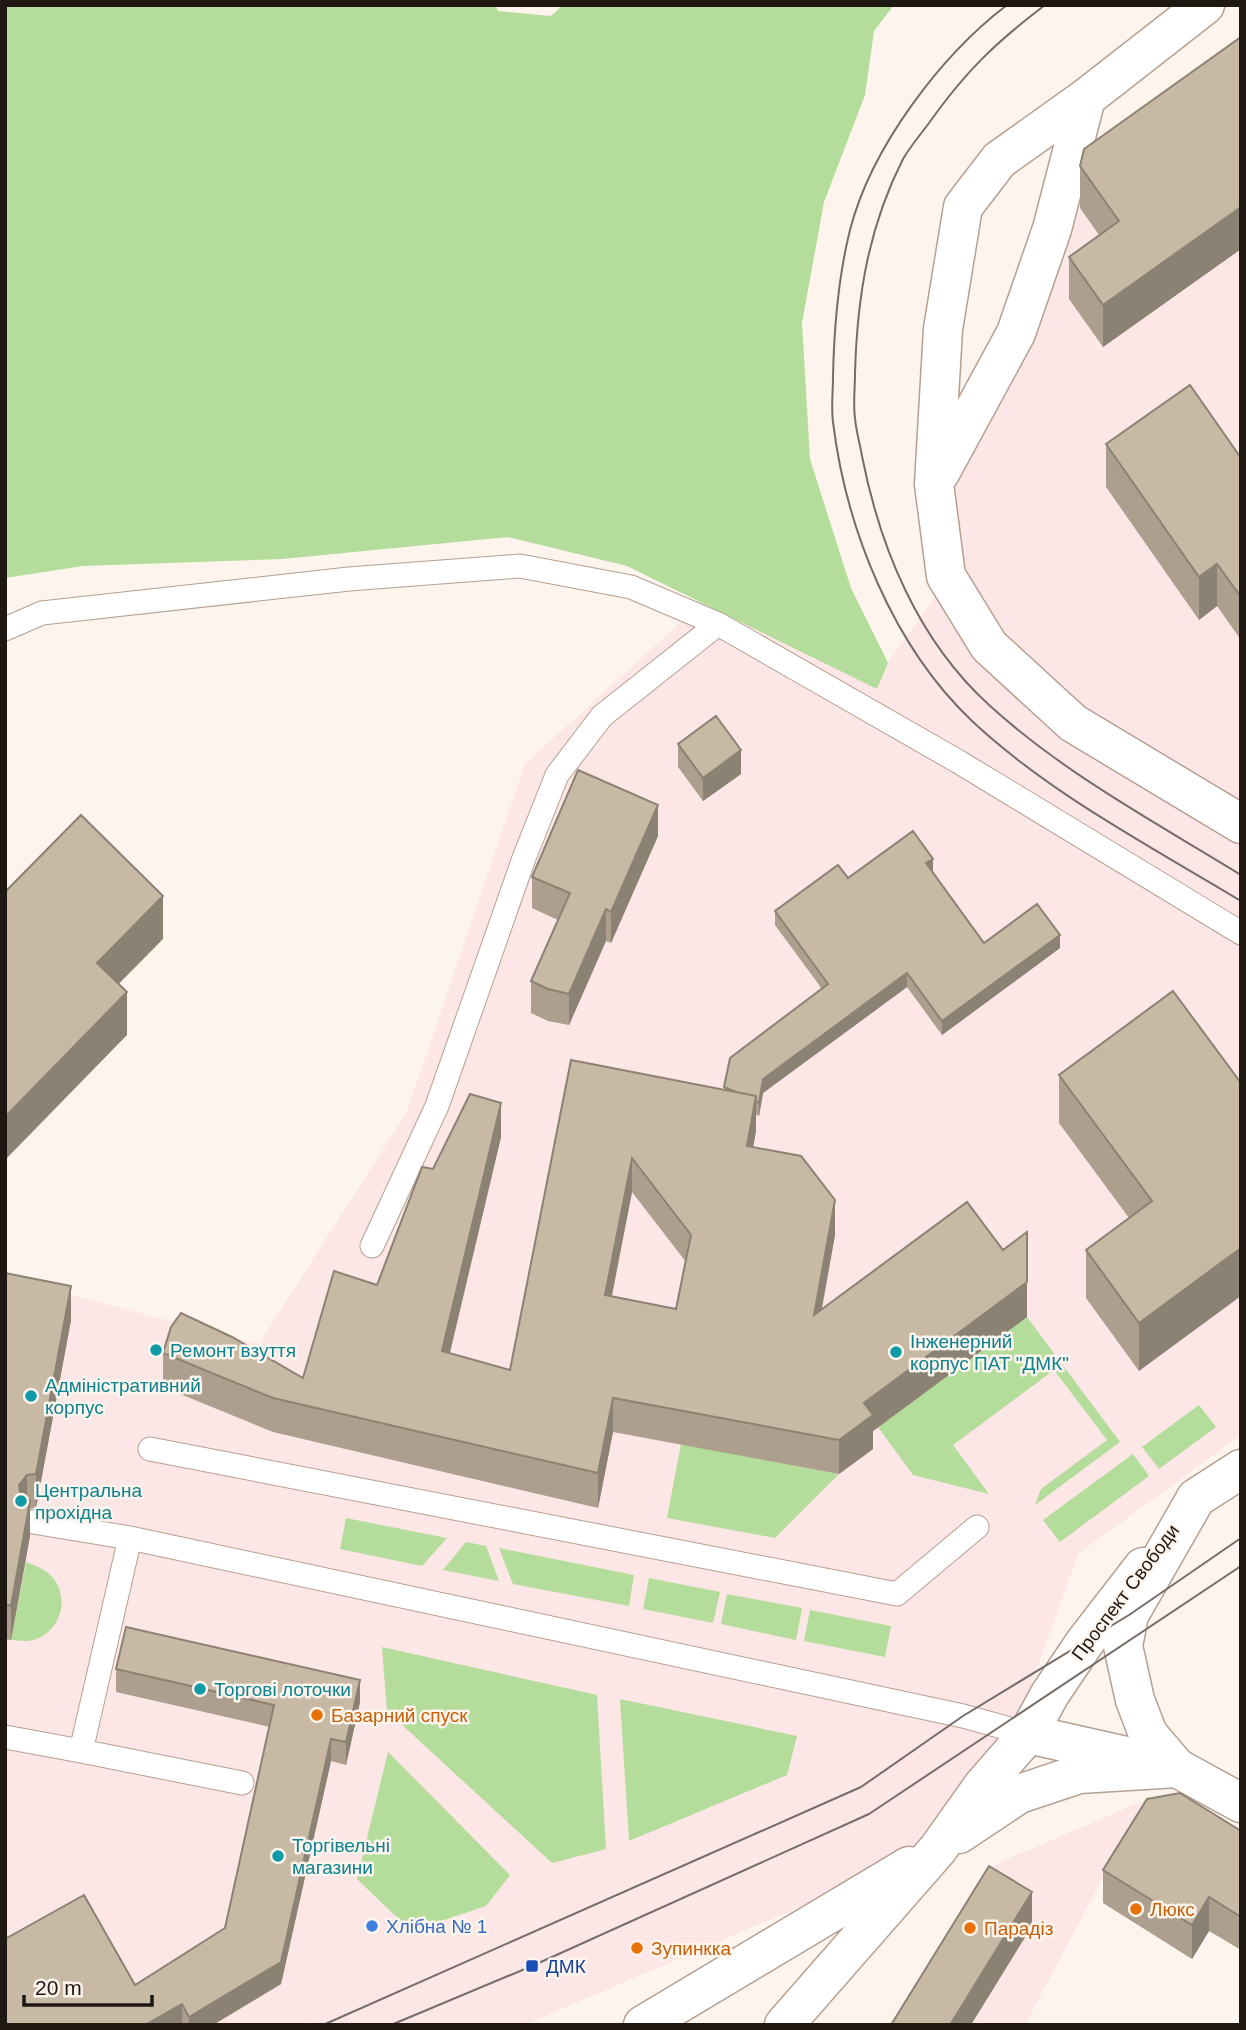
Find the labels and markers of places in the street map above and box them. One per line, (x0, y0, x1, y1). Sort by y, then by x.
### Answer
place label: Інженерний корпус ПАТ "ДМК" (910, 1331, 1069, 1374)
place label: Ремонт взуття (170, 1340, 296, 1361)
marker: Ремонт взуття (148, 1342, 164, 1358)
marker: Інженерний корпус ПАТ "ДМК" (888, 1344, 904, 1360)
place label: Адміністративний корпус (45, 1375, 201, 1418)
marker: Адміністративний корпус (23, 1388, 39, 1404)
place label: Центральна прохідна (35, 1480, 142, 1523)
marker: Центральна прохідна (13, 1493, 29, 1509)
place label: Торгові лоточки (214, 1679, 351, 1700)
marker: Торгові лоточки (192, 1681, 208, 1697)
place label: Базарний спуск (331, 1705, 468, 1726)
marker: Базарний спуск (309, 1707, 325, 1723)
place label: Торгівельні магазини (292, 1835, 390, 1878)
marker: Торгівельні магазини (270, 1848, 286, 1864)
place label: Люкс (1150, 1899, 1195, 1920)
marker: Люкс (1128, 1901, 1144, 1917)
place label: Хлібна № 1 (386, 1916, 487, 1937)
marker: Хлібна № 1 (364, 1918, 380, 1934)
place label: Парадіз (984, 1918, 1053, 1939)
marker: Парадіз (962, 1920, 978, 1936)
place label: Зупинкка (651, 1938, 731, 1959)
marker: Зупинкка (629, 1940, 645, 1956)
place label: ДМК (546, 1956, 586, 1977)
marker: ДМК (524, 1958, 540, 1974)

